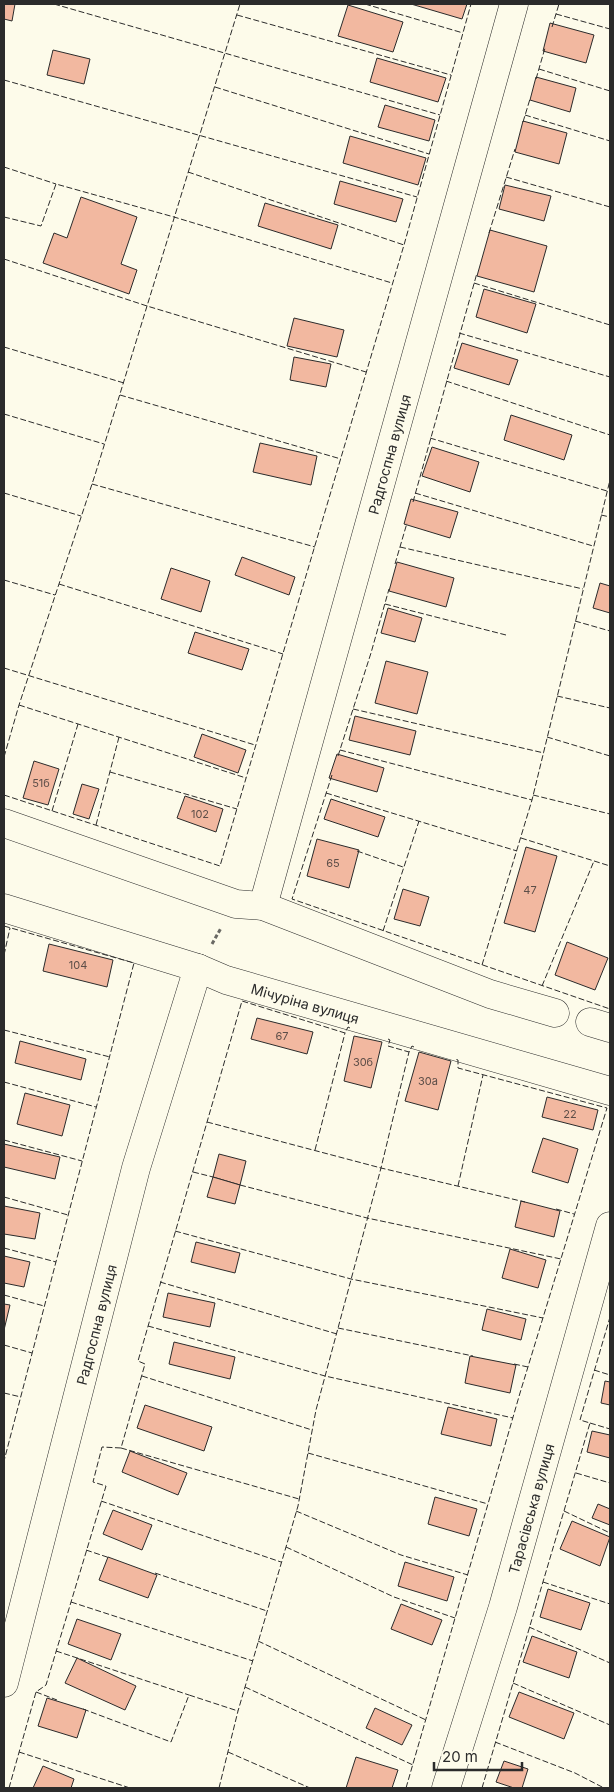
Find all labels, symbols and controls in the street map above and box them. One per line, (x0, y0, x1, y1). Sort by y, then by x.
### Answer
street label: Радгоспна вулиця (364, 392, 414, 516)
house number: 51б (32, 776, 50, 790)
house number: 102 (191, 807, 209, 821)
house number: 65 (326, 856, 340, 870)
house number: 47 (523, 883, 537, 897)
house number: 104 (69, 958, 87, 972)
street label: Мічуріна вулиця (249, 979, 361, 1027)
house number: 67 (275, 1029, 289, 1043)
house number: 30б (353, 1055, 373, 1069)
house number: 30а (418, 1074, 438, 1088)
house number: 22 (563, 1107, 577, 1121)
street label: Радгоспна вулиця (72, 1262, 119, 1387)
street label: Тарасівська вулиця (504, 1441, 557, 1576)
scale bar (434, 1740, 522, 1772)
text: 20 m (442, 1747, 478, 1766)

